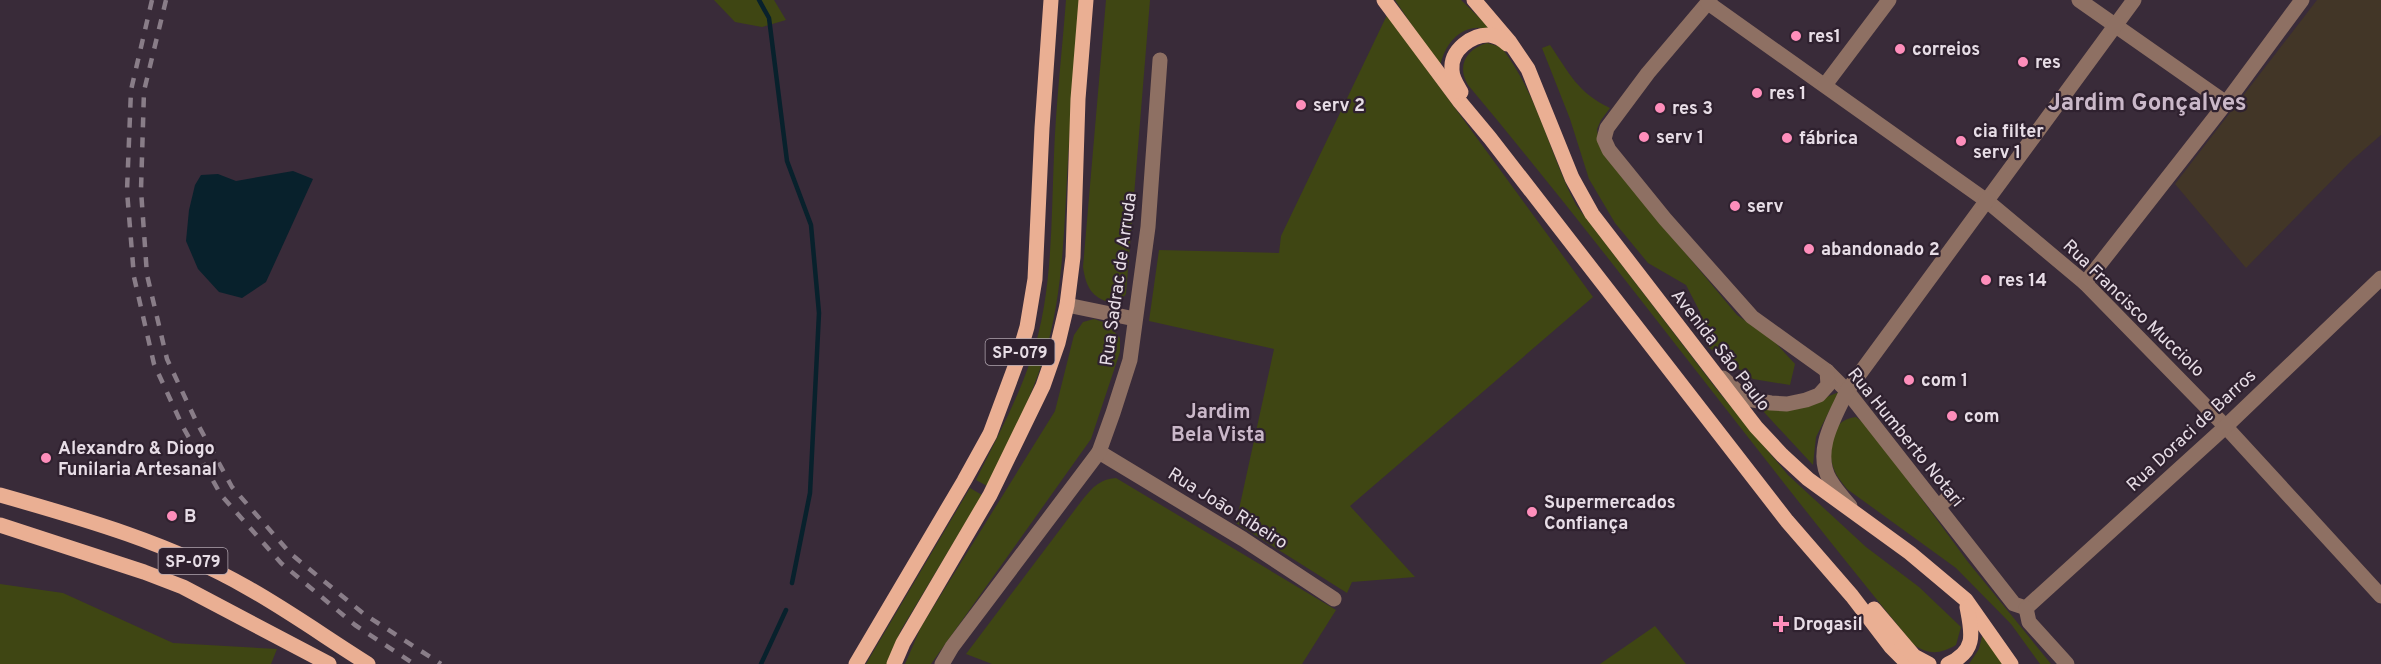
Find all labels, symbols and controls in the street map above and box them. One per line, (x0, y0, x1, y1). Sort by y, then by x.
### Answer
place label: res1 (1808, 26, 1841, 49)
marker: res1 (1789, 29, 1803, 43)
place label: correios (1912, 39, 1980, 62)
marker: correios (1893, 42, 1907, 56)
place label: res (2035, 52, 2061, 75)
marker: res (2016, 55, 2030, 69)
place label: res 1 (1769, 83, 1806, 106)
marker: res 1 (1750, 86, 1764, 100)
district label: Jardim Gonçalves (2047, 89, 2247, 119)
place label: serv 2 (1313, 95, 1365, 118)
marker: serv 2 (1294, 98, 1308, 112)
place label: res 3 (1672, 98, 1713, 121)
marker: res 3 (1653, 101, 1667, 115)
place label: cia filter serv 1 (1973, 121, 2044, 165)
place label: serv 1 (1656, 127, 1704, 150)
place label: fábrica (1799, 128, 1858, 151)
marker: serv 1 (1637, 130, 1651, 144)
marker: fábrica (1780, 131, 1794, 145)
marker: cia filter serv 1 (1954, 134, 1968, 148)
street label: Rua Sadrac de Arruda (1096, 191, 1143, 367)
place label: serv (1747, 196, 1783, 219)
marker: serv (1728, 199, 1742, 213)
street label: Rua Francisco Mucciolo (2057, 235, 2209, 383)
place label: abandonado 2 (1821, 239, 1940, 262)
marker: abandonado 2 (1802, 242, 1816, 256)
place label: res 14 (1998, 270, 2047, 293)
marker: res 14 (1979, 273, 1993, 287)
street label: Avenida São Paulo (1665, 285, 1775, 417)
road number: SP-079 (986, 339, 1054, 365)
street label: Rua Humberto Notari (1842, 364, 1968, 512)
street label: Rua Doraci de Barros (2122, 365, 2262, 497)
place label: com 1 (1921, 370, 1968, 393)
marker: com 1 (1902, 373, 1916, 387)
district label: Jardim Bela Vista (1171, 400, 1265, 449)
place label: com (1964, 406, 2000, 429)
marker: com (1945, 409, 1959, 423)
place label: Alexandro & Diogo Funilaria Artesanal (58, 438, 217, 482)
marker: Alexandro & Diogo Funilaria Artesanal (39, 451, 53, 465)
street label: Rua Joāo Ribeiro (1163, 463, 1291, 555)
place label: Supermercados Confiança (1544, 492, 1676, 536)
marker: Supermercados Confiança (1525, 505, 1539, 519)
place label: B (184, 506, 196, 529)
marker: B (165, 509, 179, 523)
road number: SP-079 (158, 548, 228, 574)
place label: Drogasil (1793, 614, 1863, 637)
marker: Drogasil (1774, 617, 1788, 631)

